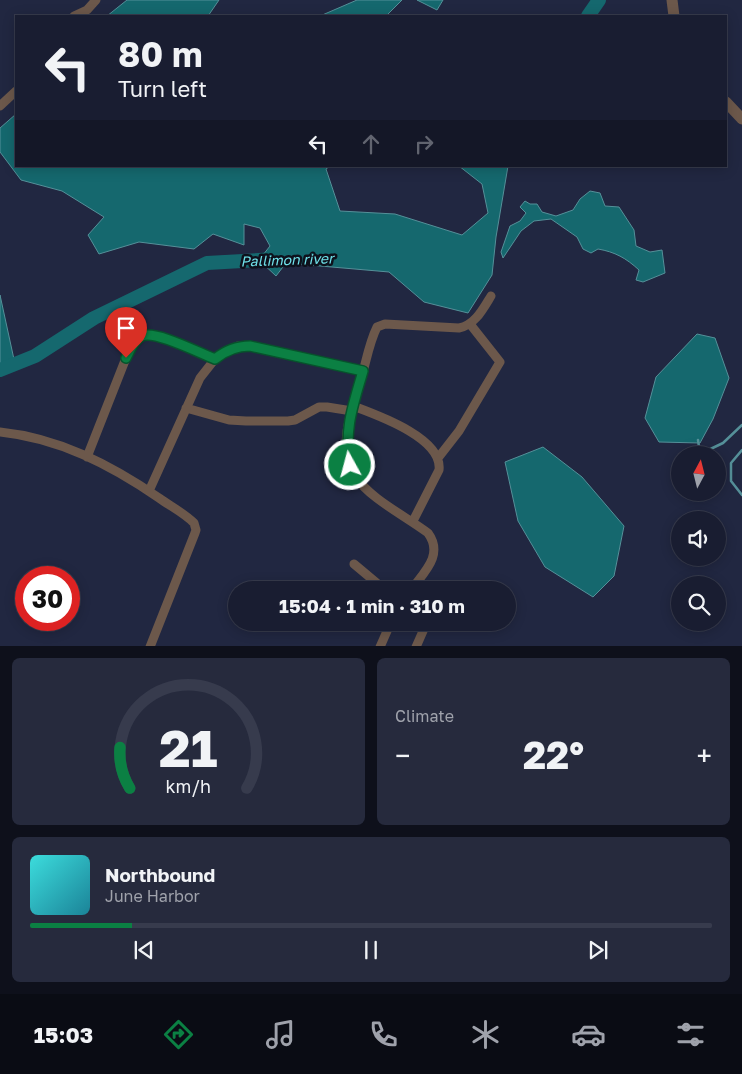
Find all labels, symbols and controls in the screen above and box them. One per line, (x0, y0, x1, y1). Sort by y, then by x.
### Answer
text: 80 m (118, 33, 203, 75)
icon: left (35, 35, 100, 100)
text: Turn left (118, 75, 207, 102)
icon: left (304, 130, 332, 158)
icon: ahead (357, 130, 385, 158)
icon: right (410, 130, 438, 158)
water label: Pallimon river (240, 249, 336, 270)
pin (105, 307, 147, 358)
icon: arrive (112, 314, 140, 342)
position arrow (323, 438, 375, 490)
north arrow (671, 446, 726, 501)
map controls (671, 446, 726, 631)
button: sound (671, 511, 726, 566)
speed limit sign: 30 (15, 566, 80, 631)
button: search (671, 576, 726, 631)
text: 15:04 · 1 min · 310 m (279, 594, 465, 617)
text: Climate (395, 706, 454, 726)
text: 21 (159, 716, 218, 778)
text: 22° (523, 732, 584, 777)
text: − (395, 739, 410, 772)
text: + (697, 739, 712, 772)
text: km/h (166, 775, 211, 797)
text: Northbound (105, 863, 215, 886)
text: June Harbor (105, 886, 200, 906)
icon: previous (130, 936, 158, 964)
icon: pause (357, 936, 385, 964)
icon: next (584, 936, 612, 964)
icon: directions (161, 1017, 196, 1052)
icon: music (263, 1017, 298, 1052)
icon: phone (366, 1017, 401, 1052)
icon: climate (468, 1017, 503, 1052)
icon: car (571, 1017, 606, 1052)
icon: filters (673, 1017, 708, 1052)
text: 15:03 (34, 1021, 93, 1048)

